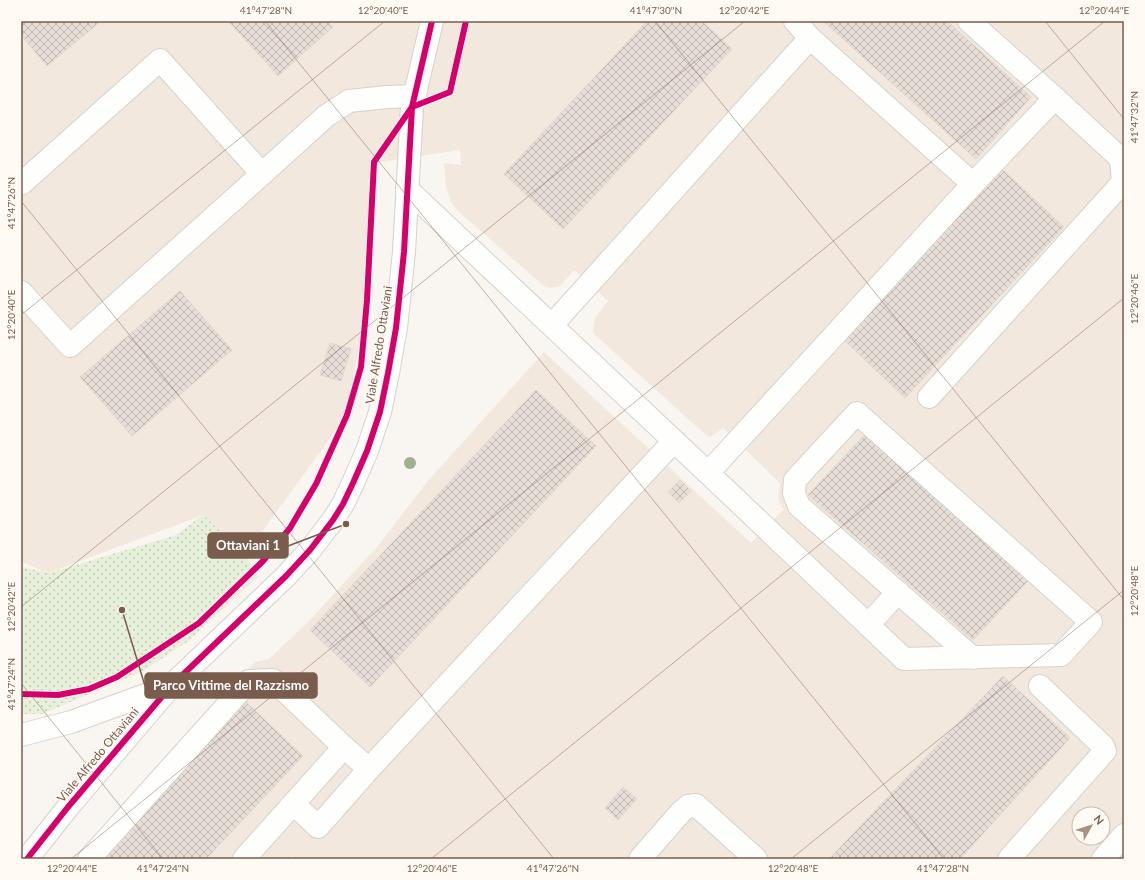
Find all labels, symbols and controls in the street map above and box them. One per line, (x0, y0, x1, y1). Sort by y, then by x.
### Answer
text: 41°47'28"N (240, 4, 292, 16)
text: 12°20'40"E (358, 4, 408, 16)
text: 41°47'30"N (630, 4, 682, 16)
text: 12°20'42"E (719, 4, 769, 16)
text: 12°20'44"E (1079, 4, 1129, 16)
text: 41°47'32"N (1128, 91, 1140, 143)
text: 41°47'26"N (5, 177, 17, 229)
text: 12°20'46"E (1128, 274, 1140, 324)
street label: Viale Alfredo Ottaviani (362, 285, 395, 405)
text: 12°20'40"E (5, 290, 17, 340)
callout: Ottaviani 1 (208, 533, 288, 558)
text: Ottaviani 1 (216, 537, 280, 553)
text: 12°20'48"E (1128, 566, 1140, 616)
text: 12°20'42"E (5, 582, 17, 632)
text: 41°47'24"N (5, 658, 17, 710)
callout: Parco Vittime del Razzismo (145, 673, 317, 698)
text: Parco Vittime del Razzismo (153, 677, 310, 693)
street label: Viale Alfredo Ottaviani (54, 704, 142, 805)
north arrow (1071, 806, 1111, 846)
text: N (1091, 812, 1107, 827)
text: 12°20'44"E (47, 862, 97, 874)
text: 41°47'24"N (137, 862, 189, 874)
text: 12°20'46"E (407, 862, 457, 874)
text: 41°47'26"N (527, 862, 579, 874)
text: 12°20'48"E (768, 862, 818, 874)
text: 41°47'28"N (917, 862, 969, 874)

